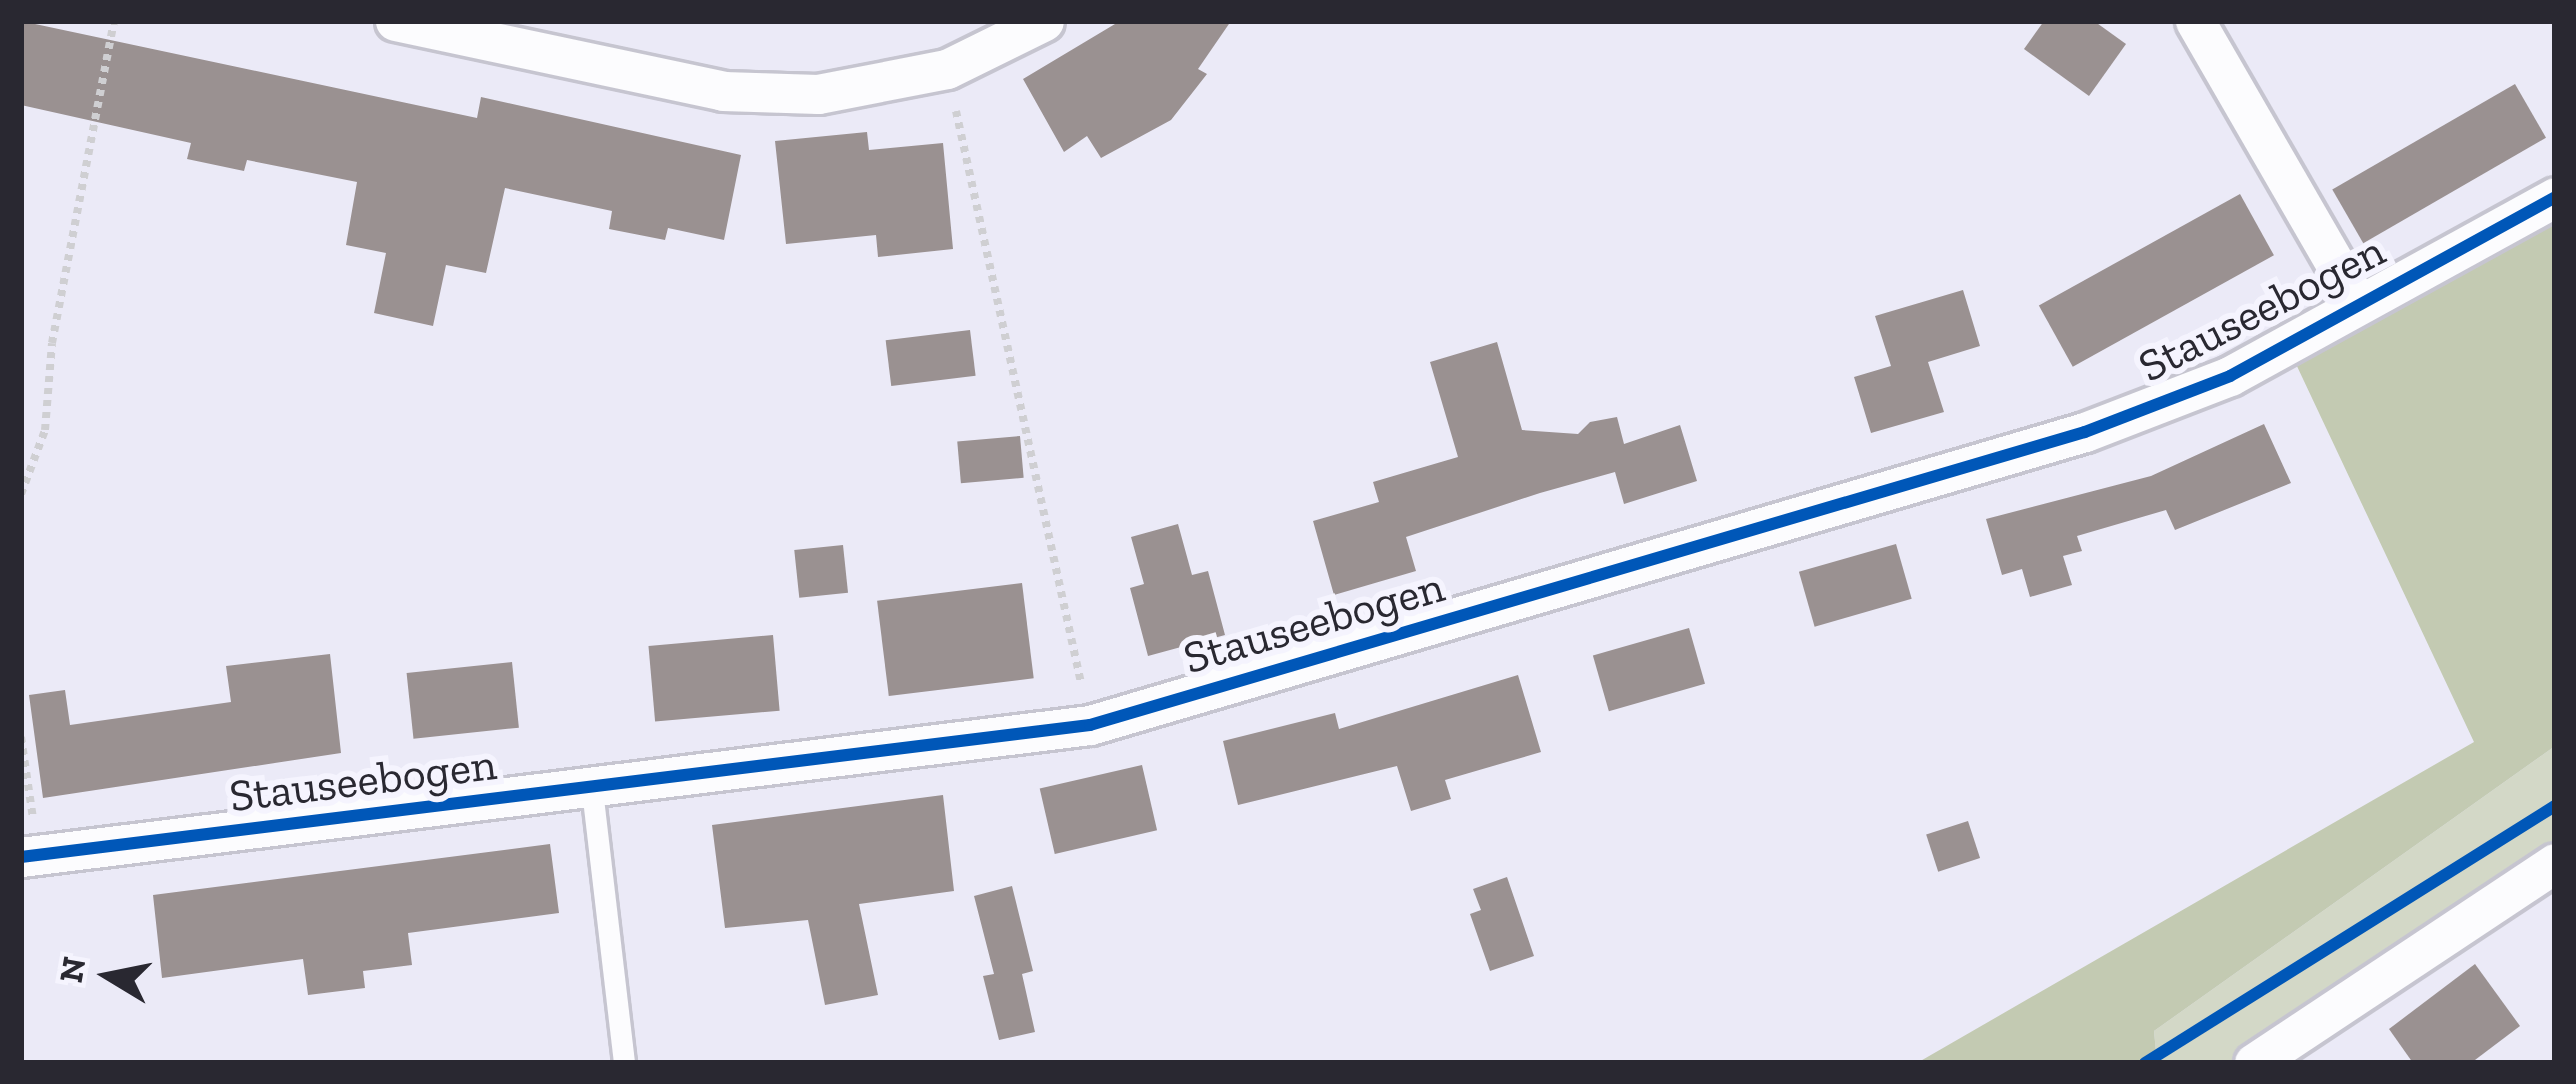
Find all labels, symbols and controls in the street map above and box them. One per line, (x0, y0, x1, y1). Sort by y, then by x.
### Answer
street label: Stauseebogen (2130, 224, 2394, 394)
street label: Stauseebogen (1178, 560, 1450, 686)
street label: Stauseebogen (227, 738, 499, 824)
north arrow (48, 916, 168, 1036)
text: N (51, 954, 93, 985)

